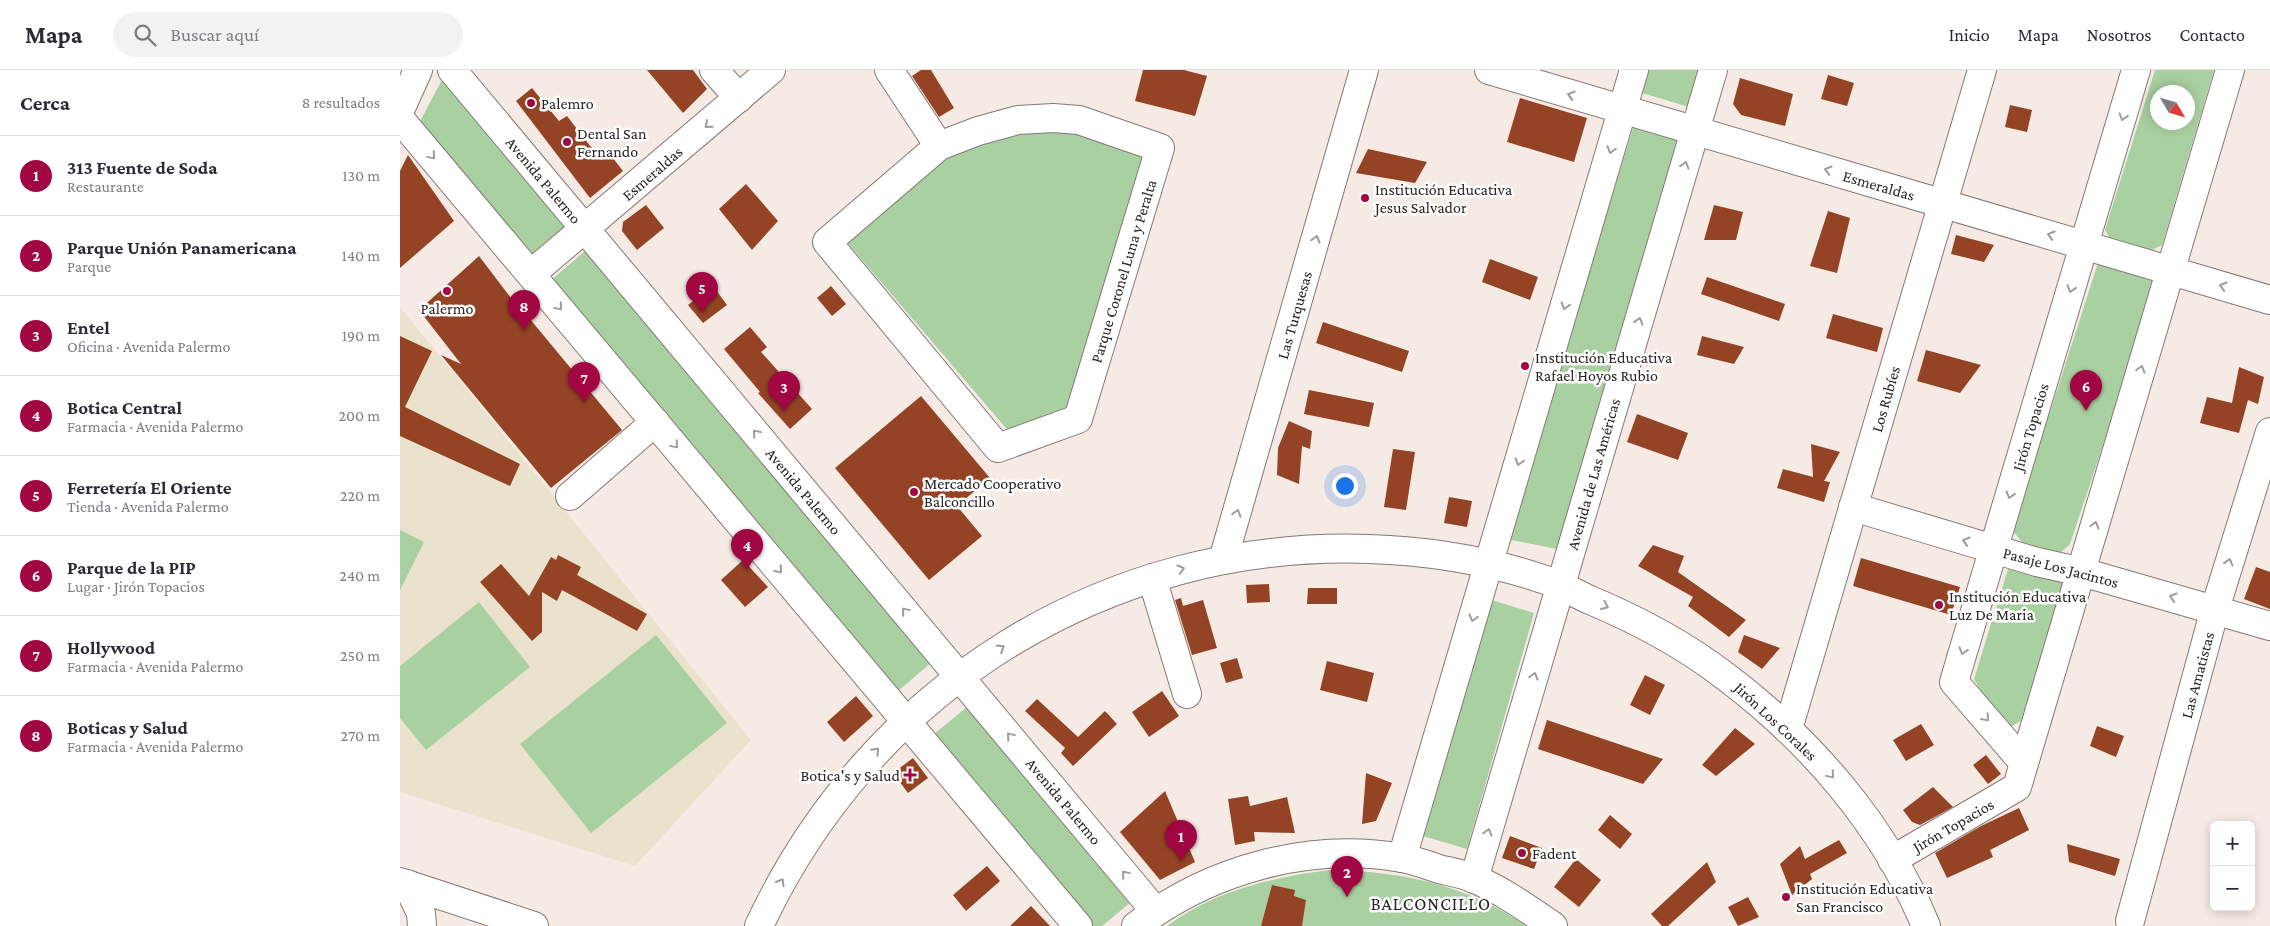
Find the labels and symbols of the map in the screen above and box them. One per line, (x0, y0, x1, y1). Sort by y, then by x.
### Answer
north arrow (2150, 85, 2195, 130)
one-way arrow (1567, 90, 1575, 100)
place label: Palemro (541, 95, 594, 112)
marker: Palemro (525, 97, 537, 109)
one-way arrow (2118, 112, 2128, 120)
one-way arrow (704, 119, 713, 128)
place label: Dental San Fernando (577, 125, 647, 160)
street label: Avenida Palermo (503, 134, 585, 227)
marker: Dental San Fernando (561, 136, 573, 148)
street label: Esmeraldas (619, 143, 686, 204)
one-way arrow (1606, 146, 1616, 154)
one-way arrow (426, 151, 435, 160)
one-way arrow (1679, 161, 1689, 170)
one-way arrow (1824, 165, 1832, 175)
street label: Esmeraldas (1841, 167, 1917, 204)
street label: Parque Coronel Luna y Peralta (1087, 177, 1161, 365)
place label: Institución Educativa Jesus Salvador (1373, 181, 1513, 217)
marker: Institución Educativa Jesus Salvador (1359, 192, 1371, 204)
one-way arrow (2047, 231, 2055, 241)
one-way arrow (1310, 236, 1320, 244)
street label: Las Turquesas (1274, 269, 1316, 361)
pin: 5 (686, 272, 718, 313)
one-way arrow (2220, 282, 2228, 292)
marker: Palermo (441, 285, 453, 297)
one-way arrow (2067, 285, 2077, 293)
pin: 8 (508, 290, 540, 331)
place label: Palermo (421, 300, 474, 317)
one-way arrow (553, 302, 562, 311)
one-way arrow (1560, 302, 1570, 310)
one-way arrow (1633, 317, 1643, 325)
place label: Institución Educativa Rafael Hoyos Rubio (1535, 349, 1673, 385)
marker: Institución Educativa Rafael Hoyos Rubio (1519, 360, 1531, 372)
pin: 7 (568, 362, 600, 403)
street label: Los Rubíes (1868, 364, 1903, 434)
one-way arrow (2136, 365, 2146, 374)
pin: 6 (2070, 370, 2102, 411)
pin: 3 (768, 371, 800, 412)
street label: Jirón Topacios (2008, 381, 2053, 475)
street label: Avenida de Las Américas (1564, 396, 1623, 552)
one-way arrow (752, 430, 761, 439)
one-way arrow (669, 440, 678, 449)
street label: Avenida Palermo (763, 445, 845, 538)
one-way arrow (1514, 458, 1524, 466)
your location (1332, 473, 1358, 499)
place label: Mercado Cooperativo Balconcillo (924, 475, 1061, 510)
marker: Mercado Cooperativo Balconcillo (908, 486, 920, 498)
one-way arrow (2005, 491, 2015, 499)
one-way arrow (1231, 510, 1241, 518)
one-way arrow (2090, 521, 2100, 530)
pin: 4 (731, 529, 763, 570)
one-way arrow (1962, 536, 1970, 546)
street label: Pasaje Los Jacintos (2001, 544, 2121, 592)
one-way arrow (2224, 559, 2234, 567)
one-way arrow (774, 564, 783, 573)
one-way arrow (1177, 565, 1185, 575)
place label: Institución Educativa Luz De Maria (1949, 588, 2087, 623)
one-way arrow (2169, 593, 2178, 603)
one-way arrow (1600, 599, 1609, 610)
marker: Institución Educativa Luz De Maria (1933, 599, 1945, 611)
one-way arrow (902, 608, 911, 617)
one-way arrow (1469, 614, 1479, 622)
street label: Las Amatistas (2178, 630, 2217, 720)
one-way arrow (996, 645, 1005, 655)
one-way arrow (1958, 646, 1968, 655)
one-way arrow (1528, 673, 1538, 681)
street label: Jirón Los Corales (1729, 677, 1820, 765)
one-way arrow (1980, 713, 1989, 722)
one-way arrow (1007, 733, 1015, 742)
one-way arrow (870, 748, 879, 757)
street label: Avenida Palermo (1023, 755, 1105, 848)
place label: Botica's y Salud (800, 767, 901, 785)
marker: Botica's y Salud (904, 769, 916, 781)
one-way arrow (1825, 769, 1834, 778)
street label: Jirón Topacios (1908, 795, 1997, 857)
pin: 1 (1165, 820, 1197, 861)
one-way arrow (1482, 828, 1493, 837)
place label: Fadent (1532, 845, 1577, 862)
marker: Fadent (1516, 847, 1528, 859)
pin: 2 (1331, 856, 1363, 897)
one-way arrow (1122, 871, 1131, 880)
one-way arrow (775, 879, 785, 888)
place label: Institución Educativa San Francisco (1796, 880, 1934, 915)
marker: Institución Educativa San Francisco (1780, 891, 1792, 903)
district label: BALCONCILLO (1371, 894, 1491, 914)

